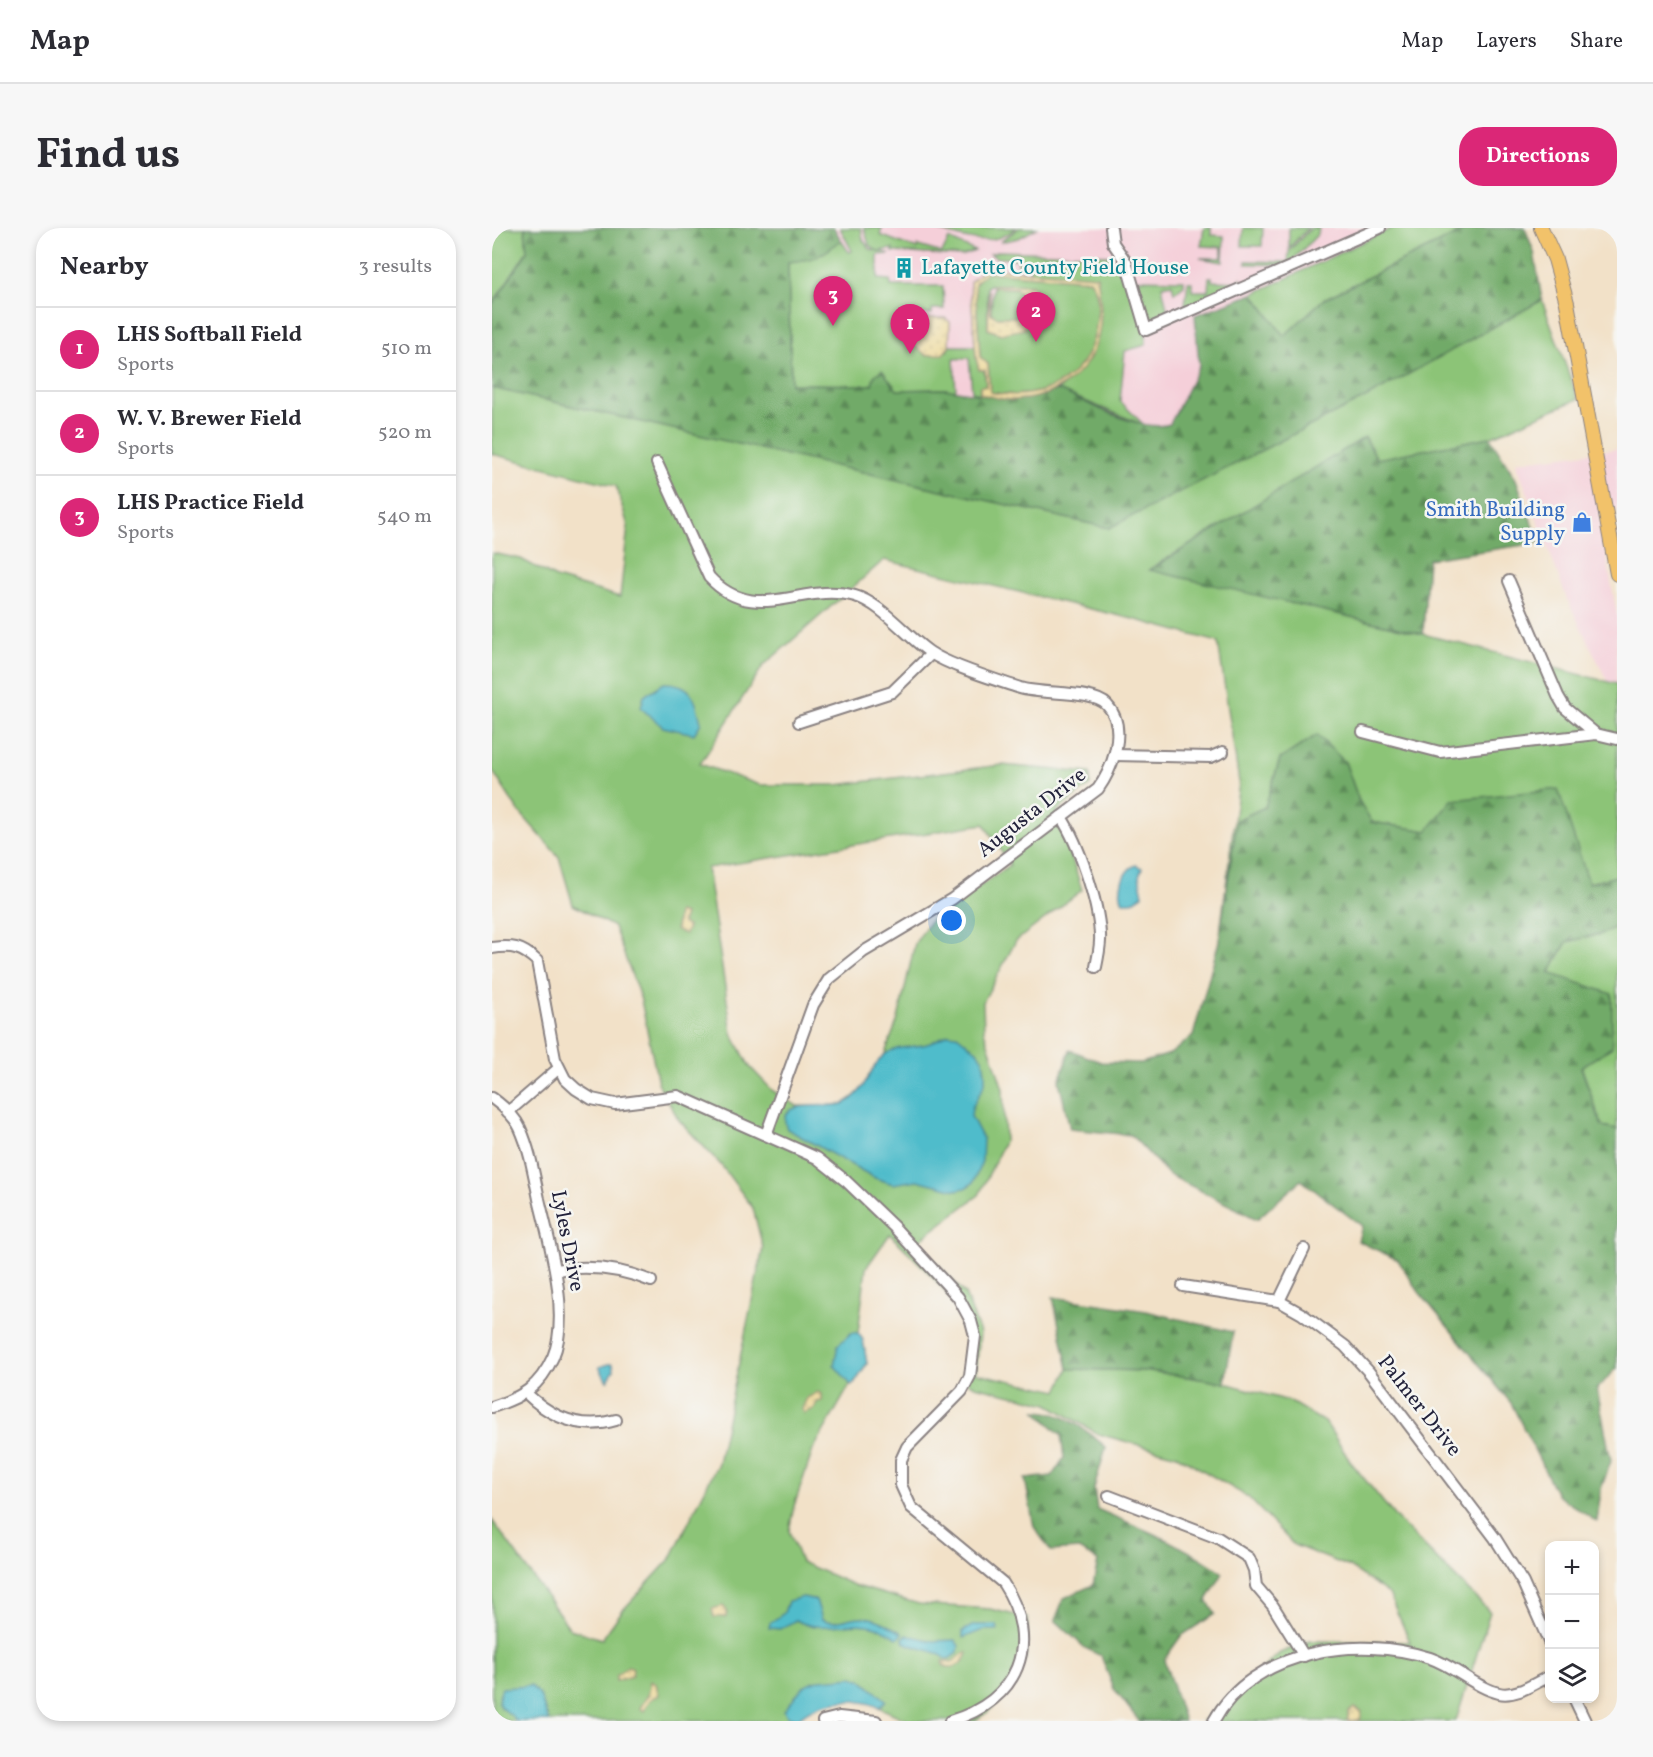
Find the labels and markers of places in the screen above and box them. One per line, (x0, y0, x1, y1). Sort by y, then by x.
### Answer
place label: Lafayette County Field House (921, 254, 1189, 283)
building icon: Lafayette County Field House (892, 256, 916, 280)
pin: 3 (814, 276, 852, 326)
pin: 2 (1016, 292, 1056, 342)
pin: 1 (890, 304, 930, 354)
place label: Smith Building Supply (1425, 496, 1566, 549)
shop icon: Smith Building Supply (1570, 510, 1594, 534)

